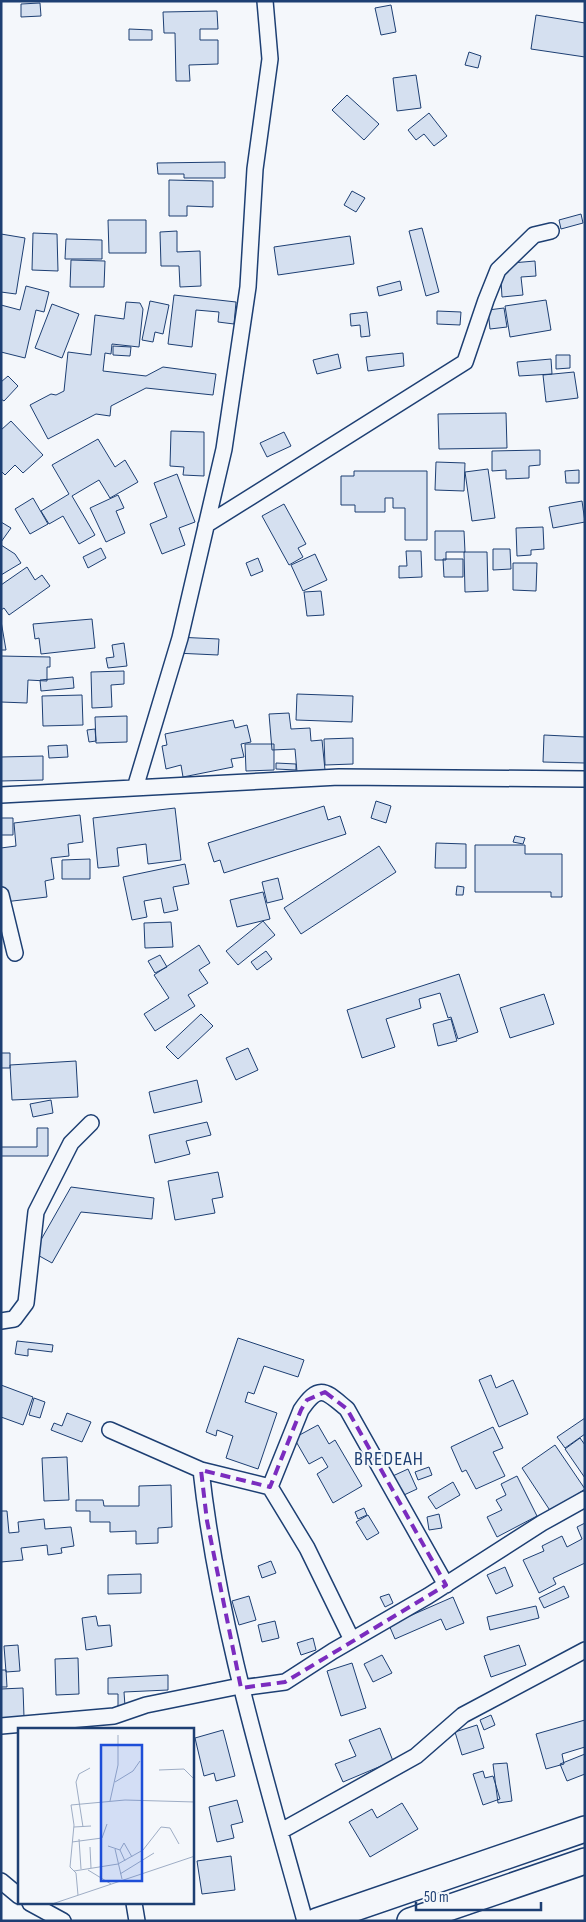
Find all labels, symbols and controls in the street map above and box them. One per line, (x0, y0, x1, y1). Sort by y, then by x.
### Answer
district label: BREDEAH (354, 1447, 424, 1471)
inset map (18, 1728, 194, 1904)
scale bar (416, 1880, 541, 1912)
text: 50 m (424, 1888, 449, 1907)

